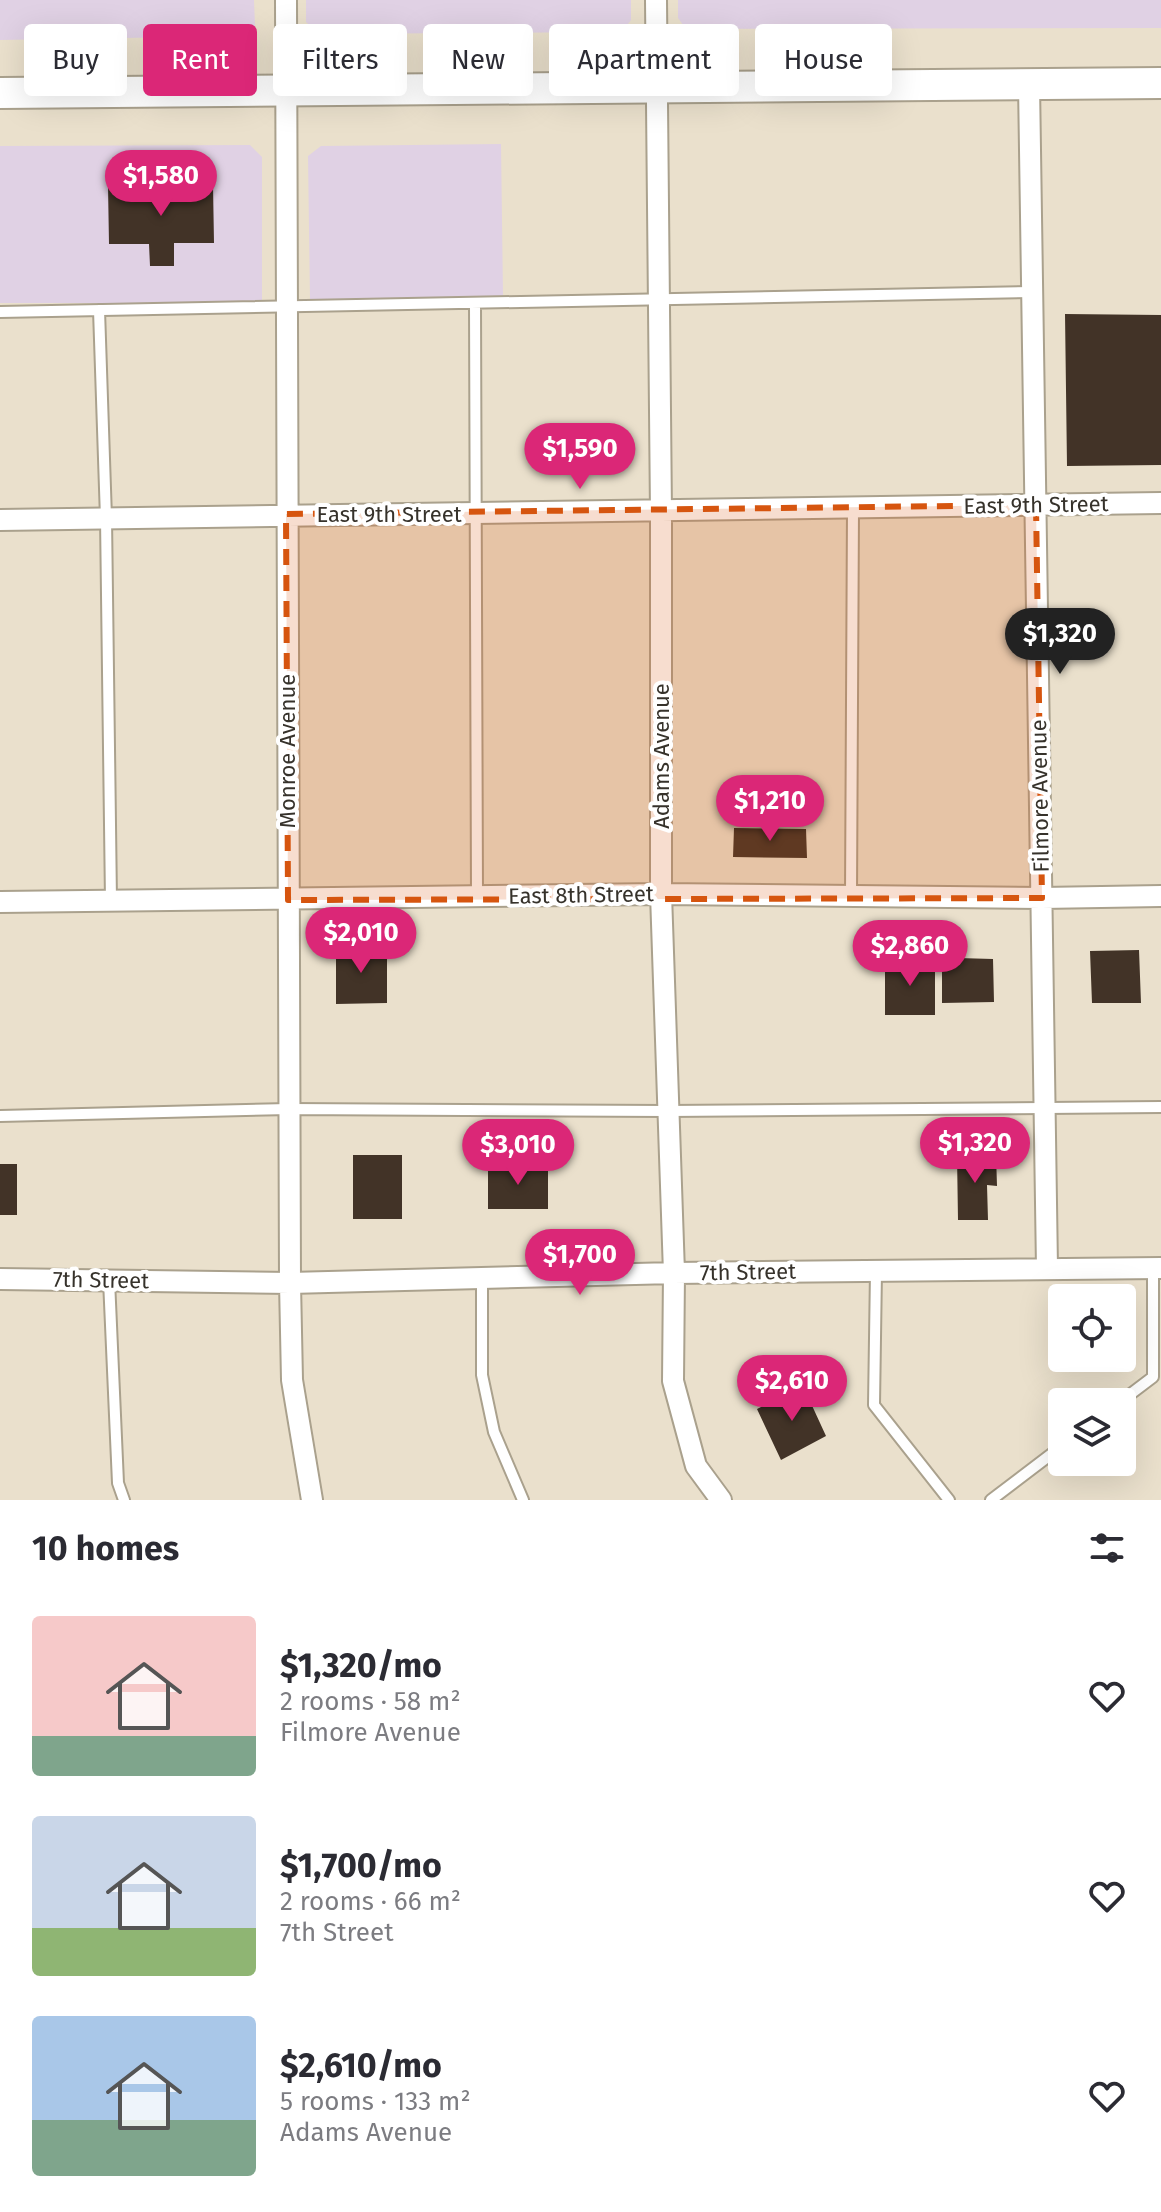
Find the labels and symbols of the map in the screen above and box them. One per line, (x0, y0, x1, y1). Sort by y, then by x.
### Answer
pin: $1,580 (96, 150, 226, 218)
pin: $1,590 (515, 423, 645, 491)
street label: East 9th Street (963, 490, 1109, 520)
street label: East 9th Street (316, 501, 462, 528)
pin: $1,320 (995, 608, 1125, 676)
street label: Monroe Avenue (274, 674, 301, 828)
street label: Adams Avenue (648, 683, 675, 829)
street label: Filmore Avenue (1025, 719, 1055, 873)
pin: $1,210 (705, 775, 835, 843)
street label: East 8th Street (508, 880, 654, 910)
pin: $2,010 (296, 907, 426, 975)
pin: $2,860 (845, 920, 975, 988)
pin: $1,320 (910, 1117, 1040, 1185)
pin: $3,010 (453, 1119, 583, 1187)
pin: $1,700 (515, 1229, 645, 1297)
street label: 7th Street (700, 1258, 796, 1286)
street label: 7th Street (53, 1266, 149, 1294)
pin: $2,610 (727, 1355, 857, 1423)

